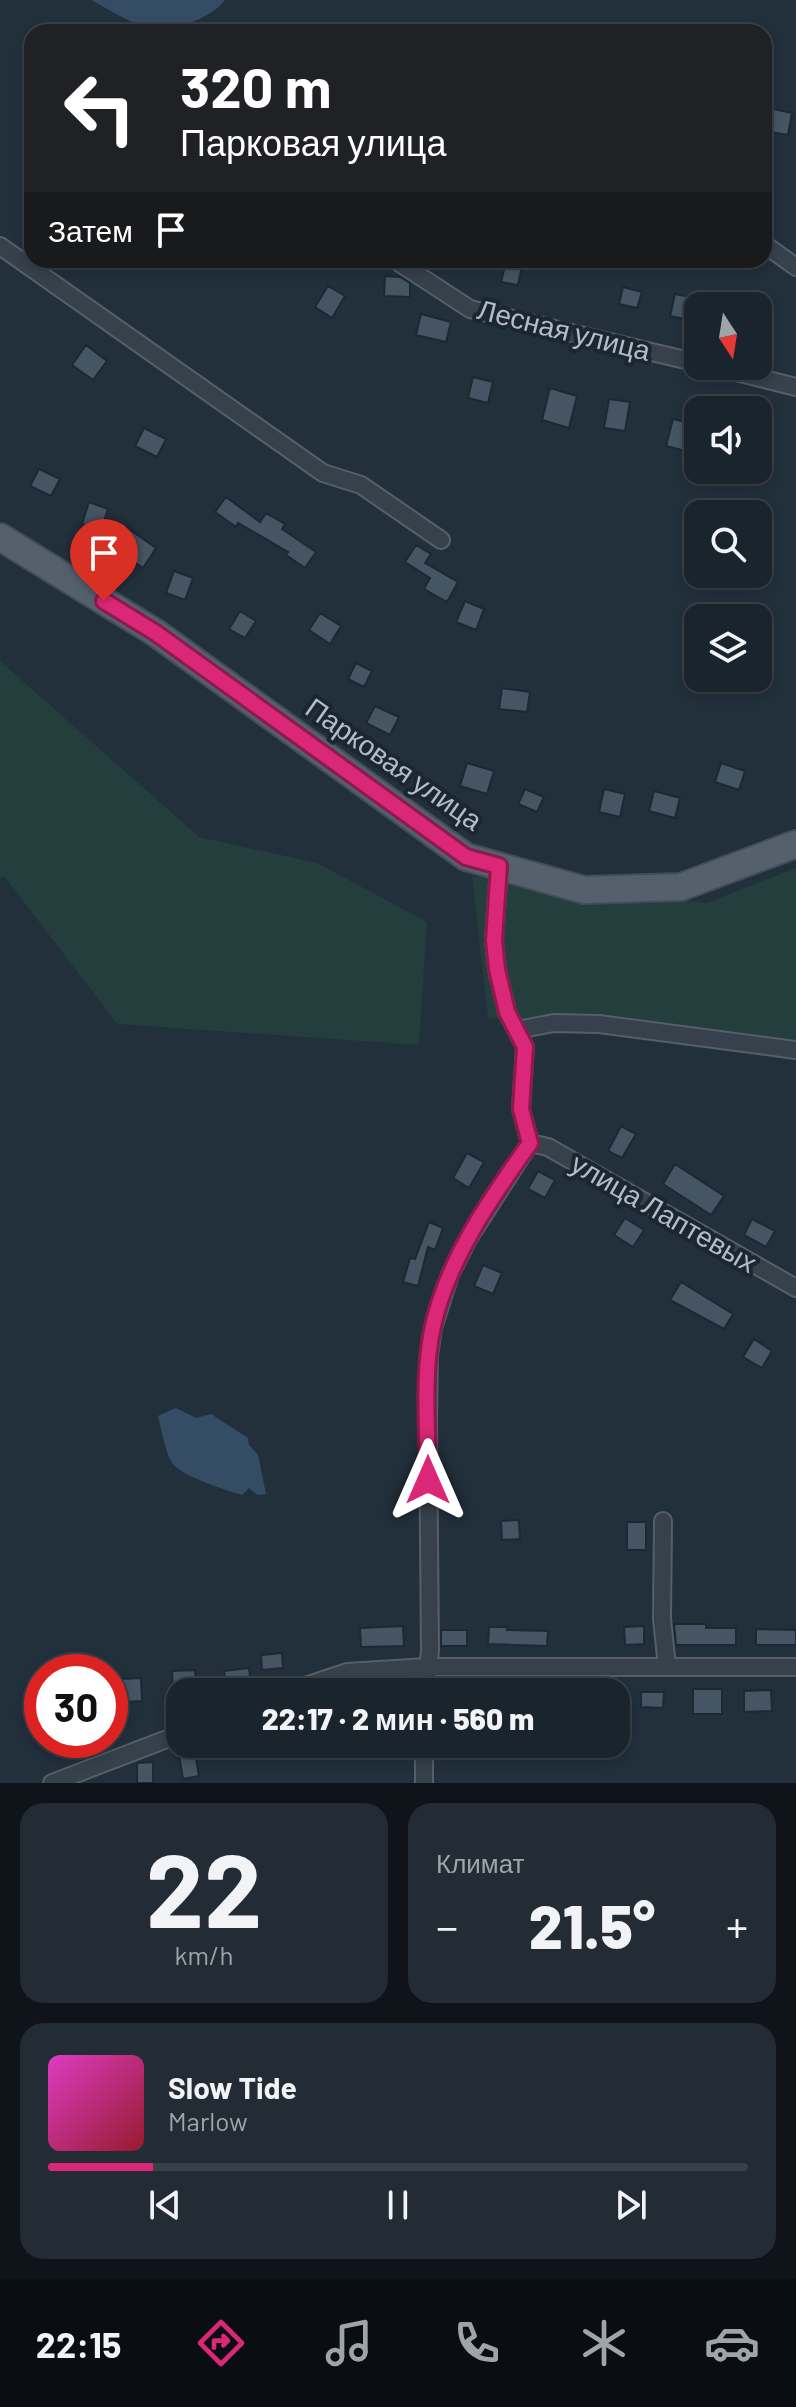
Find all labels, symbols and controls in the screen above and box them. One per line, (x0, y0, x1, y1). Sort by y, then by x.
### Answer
text: 320 m (180, 52, 331, 119)
icon: left (48, 56, 152, 160)
text: Парковая улица (180, 120, 447, 163)
icon: arrive (149, 208, 193, 252)
text: Затем (48, 212, 133, 248)
street label: Лесная улица (474, 291, 655, 367)
north arrow (684, 292, 772, 380)
map controls (684, 292, 772, 692)
button: sound (684, 396, 772, 484)
button: search (684, 500, 772, 588)
pin (70, 519, 138, 601)
icon: arrive (82, 531, 126, 575)
button: layers (684, 604, 772, 692)
street label: Парковая улица (300, 690, 490, 837)
street label: улица Лаптевых (566, 1145, 763, 1279)
position arrow (386, 1438, 470, 1522)
speed limit sign: 30 (24, 1654, 128, 1758)
text: 22:17 · 2 мин · 560 m (262, 1700, 534, 1736)
text: 22 (146, 1824, 262, 1949)
text: Климат (436, 1847, 525, 1878)
text: 21.5° (529, 1889, 655, 1961)
text: − (436, 1899, 458, 1952)
text: + (726, 1899, 748, 1952)
text: km/h (175, 1939, 233, 1970)
text: Slow Tide (168, 2069, 297, 2105)
text: Marlow (168, 2105, 248, 2136)
icon: previous (143, 2183, 187, 2227)
icon: pause (376, 2183, 420, 2227)
icon: next (609, 2183, 653, 2227)
icon: directions (193, 2315, 249, 2371)
icon: music (321, 2315, 377, 2371)
icon: phone (449, 2315, 505, 2371)
icon: climate (576, 2315, 632, 2371)
icon: car (704, 2315, 760, 2371)
text: 22:15 (36, 2322, 121, 2365)

